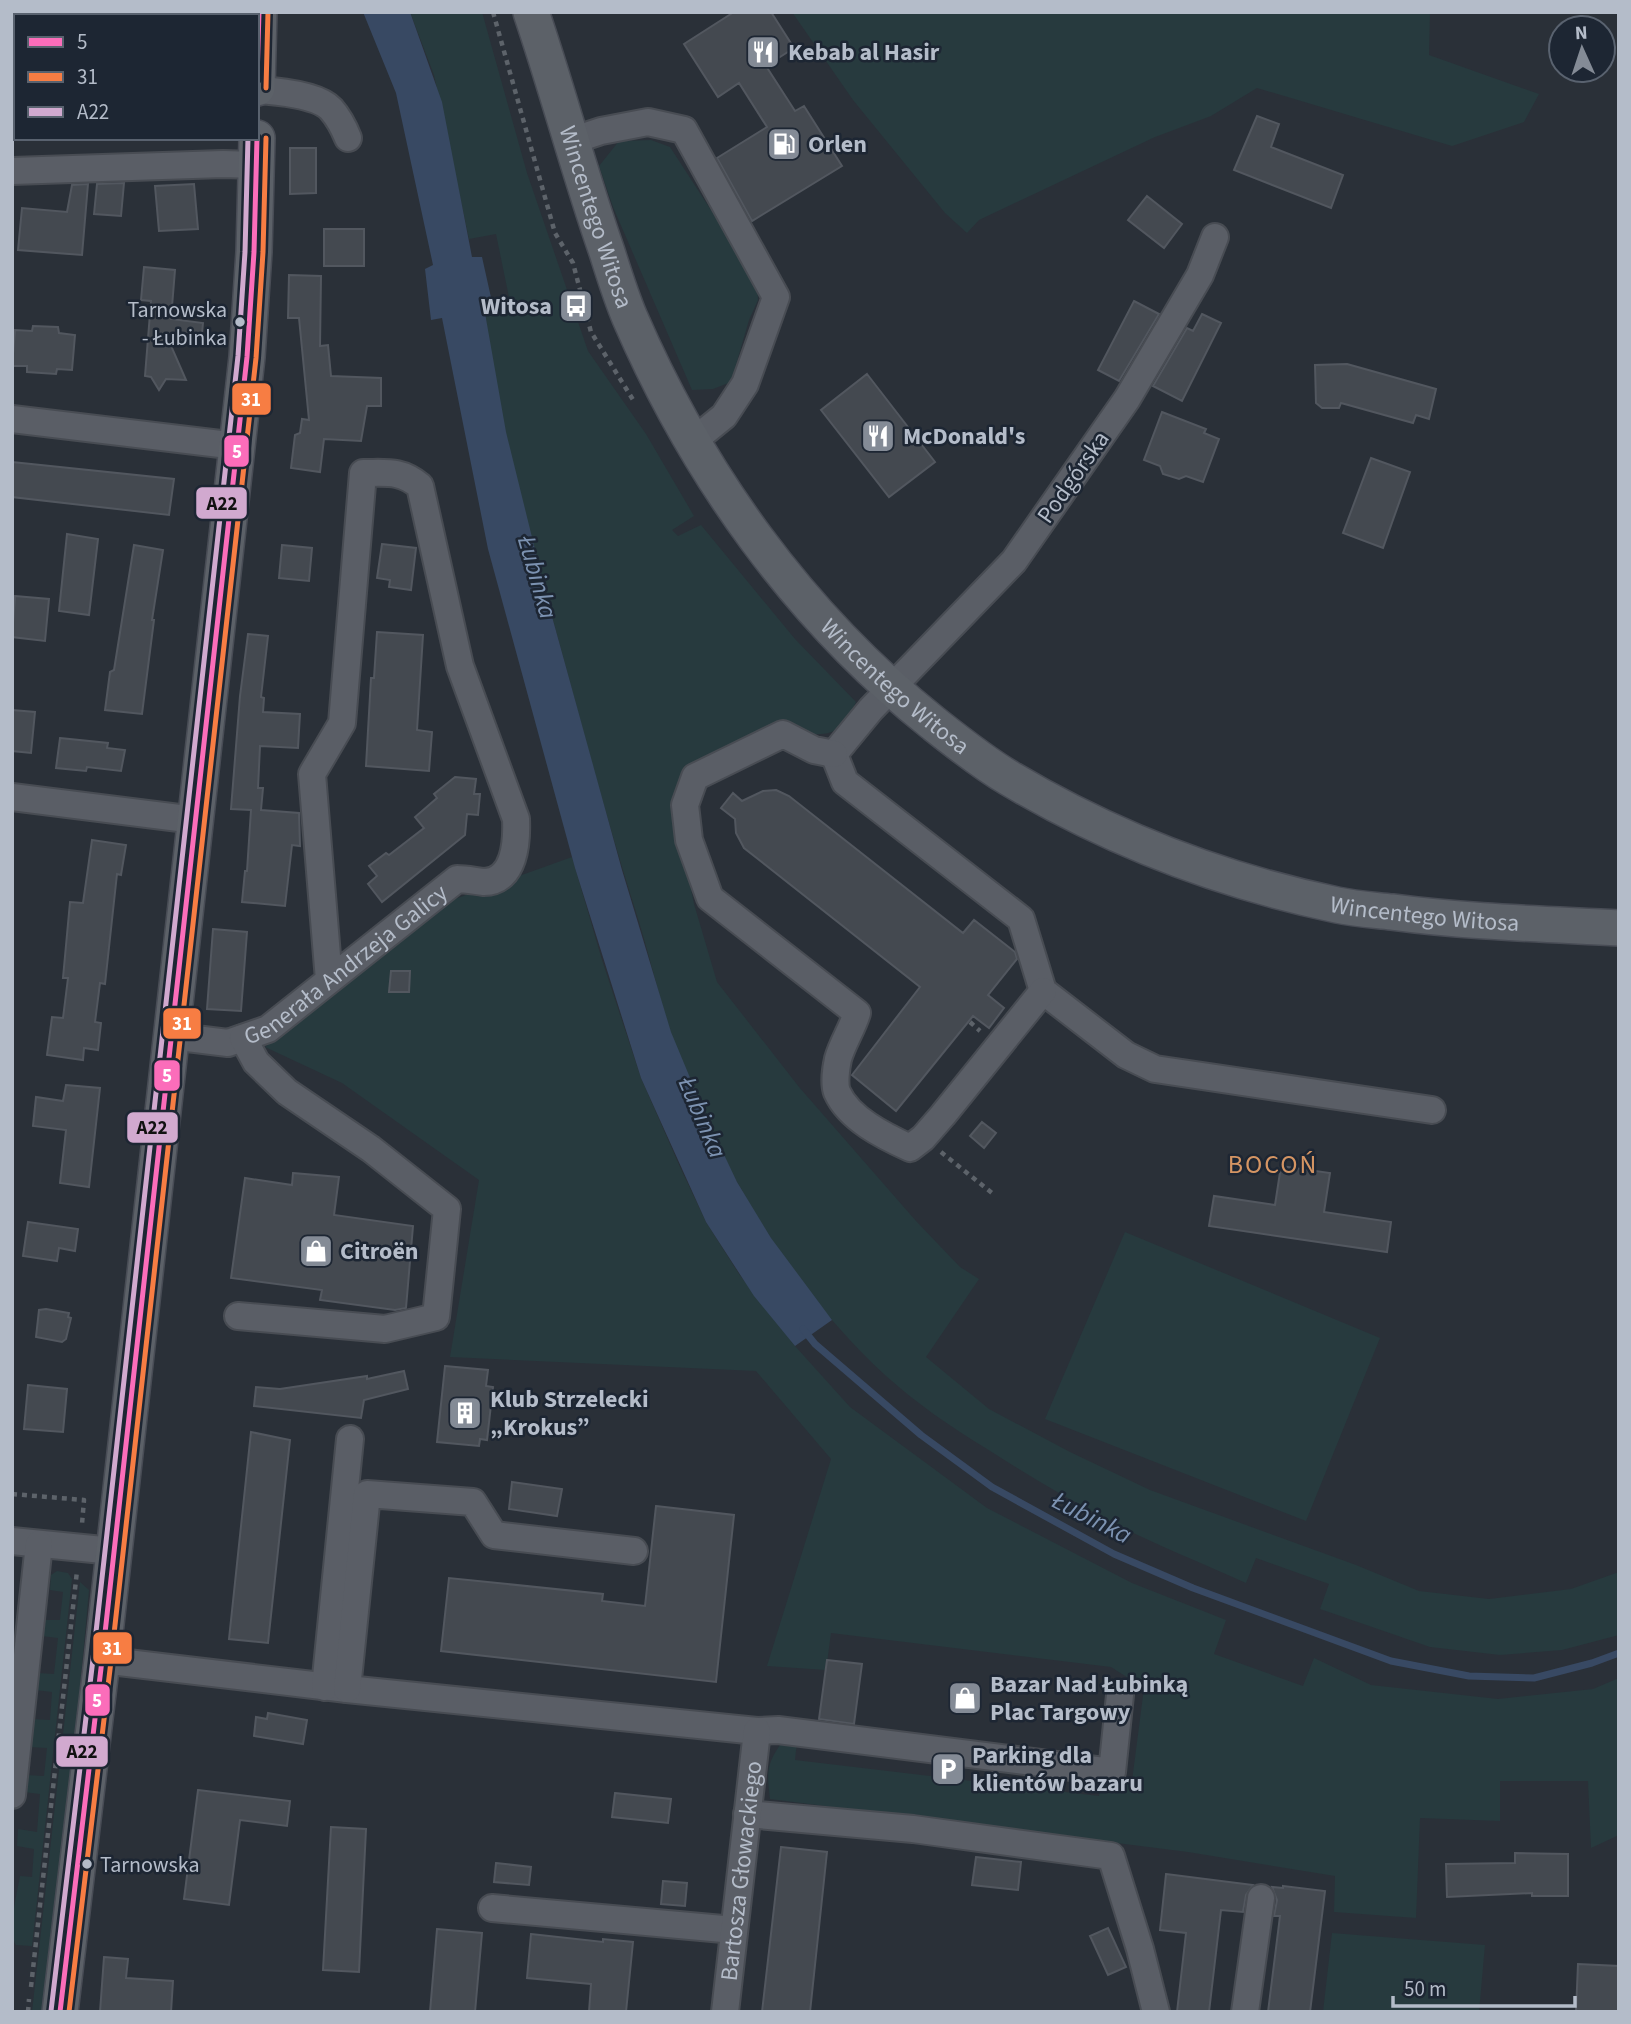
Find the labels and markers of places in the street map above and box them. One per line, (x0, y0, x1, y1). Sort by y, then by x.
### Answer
restaurant icon: Kebab al Hasir (744, 33, 782, 71)
place label: Kebab al Hasir (788, 35, 940, 70)
fuel station icon: Orlen (765, 125, 803, 163)
place label: Orlen (808, 127, 867, 162)
bus stop icon: Witosa (557, 287, 595, 325)
place label: Witosa (481, 289, 552, 324)
place label: Tarnowska - Łubinka (127, 294, 227, 354)
marker: Tarnowska - Łubinka (233, 315, 247, 329)
restaurant icon: McDonald's (859, 417, 897, 455)
place label: McDonald's (903, 419, 1025, 454)
shop icon: Citroën (297, 1232, 335, 1270)
place label: Citroën (340, 1234, 419, 1269)
place label: Klub Strzelecki „Krokus” (490, 1382, 649, 1445)
building icon: Klub Strzelecki „Krokus” (446, 1394, 484, 1432)
place label: Bazar Nad Łubinką Plac Targowy (990, 1667, 1188, 1730)
shop icon: Bazar Nad Łubinką Plac Targowy (946, 1679, 984, 1717)
place label: Parking dla klientów bazaru (972, 1738, 1143, 1801)
parking icon: Parking dla klientów bazaru (929, 1750, 967, 1788)
place label: Tarnowska (100, 1849, 200, 1881)
marker: Tarnowska (80, 1857, 94, 1871)

